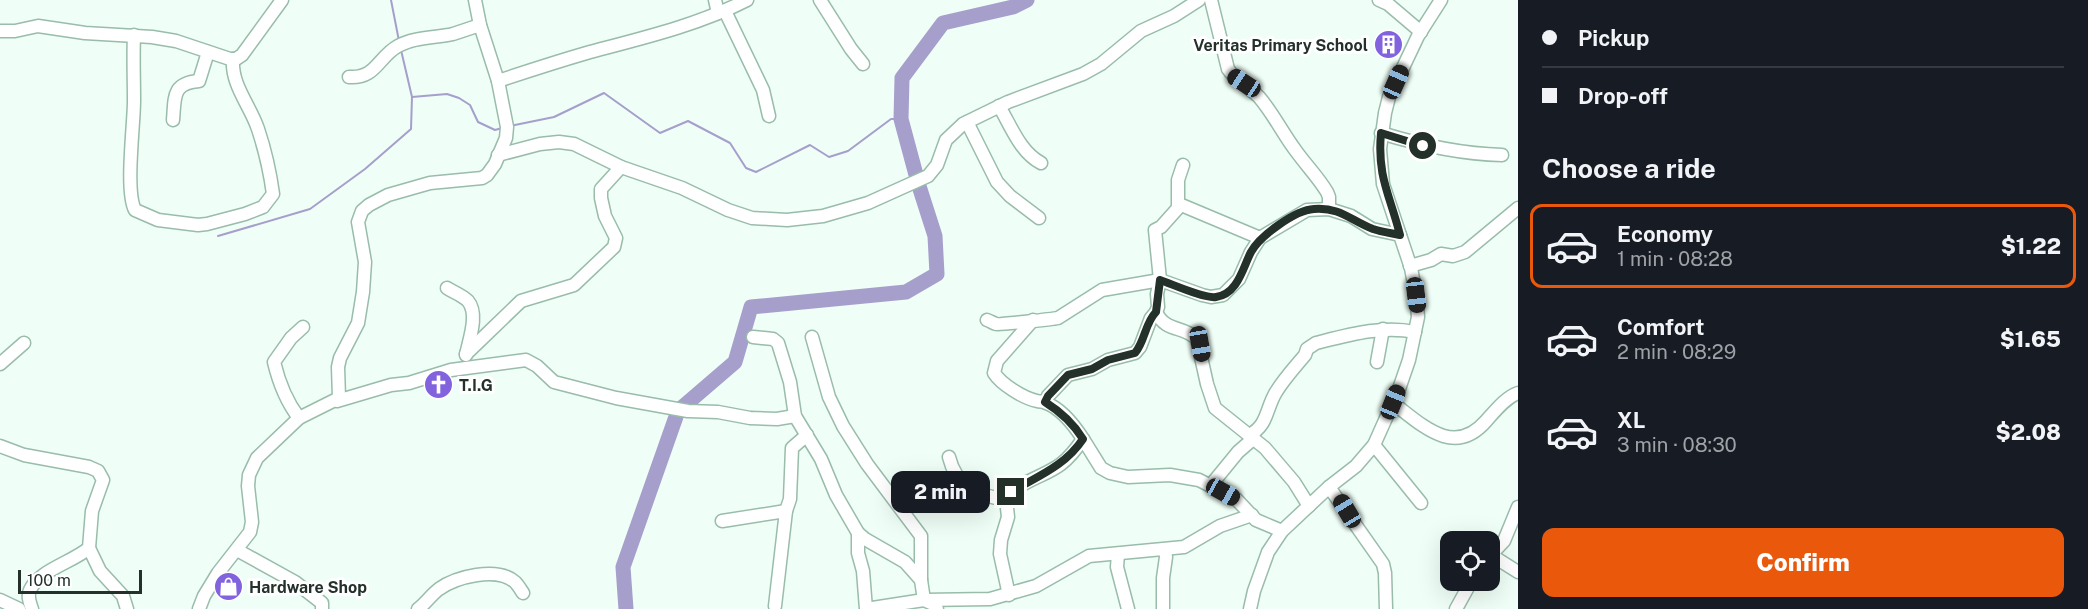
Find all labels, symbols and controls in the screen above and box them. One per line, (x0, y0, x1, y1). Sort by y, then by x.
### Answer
text: Pickup (1578, 25, 1649, 51)
building icon: Veritas Primary School (1373, 29, 1405, 61)
place label: Veritas Primary School (1193, 36, 1368, 55)
car (1380, 62, 1412, 102)
car (1224, 66, 1264, 100)
text: Drop-off (1578, 83, 1668, 109)
route start (1409, 132, 1436, 159)
text: Choose a ride (1542, 152, 1716, 184)
icon: car (1545, 219, 1599, 273)
text: Economy (1617, 221, 1713, 247)
text: $1.22 (2001, 233, 2061, 259)
text: 1 min · 08:28 (1617, 247, 1733, 271)
car (1405, 276, 1427, 314)
icon: car (1545, 312, 1599, 366)
text: Comfort (1617, 314, 1704, 340)
car (1188, 325, 1212, 363)
text: $1.65 (2000, 326, 2061, 352)
text: 2 min · 08:29 (1617, 340, 1736, 364)
church icon: T.I.G (422, 369, 454, 401)
place label: T.I.G (459, 376, 493, 395)
car (1378, 382, 1408, 422)
icon: car (1545, 405, 1599, 459)
text: XL (1617, 407, 1645, 433)
text: $2.08 (1996, 419, 2061, 445)
text: 3 min · 08:30 (1617, 433, 1737, 457)
callout: 2 min (891, 471, 990, 513)
car (1203, 475, 1243, 509)
route end (997, 478, 1024, 505)
text: 2 min (914, 480, 967, 504)
car (1330, 491, 1364, 531)
button: Confirm (1542, 528, 2064, 597)
map controls (1440, 531, 1500, 591)
button: locate (1440, 531, 1500, 591)
scale bar (18, 567, 142, 594)
text: 100 m (27, 571, 71, 590)
shop icon: Hardware Shop (212, 571, 244, 603)
place label: Hardware Shop (249, 578, 367, 597)

